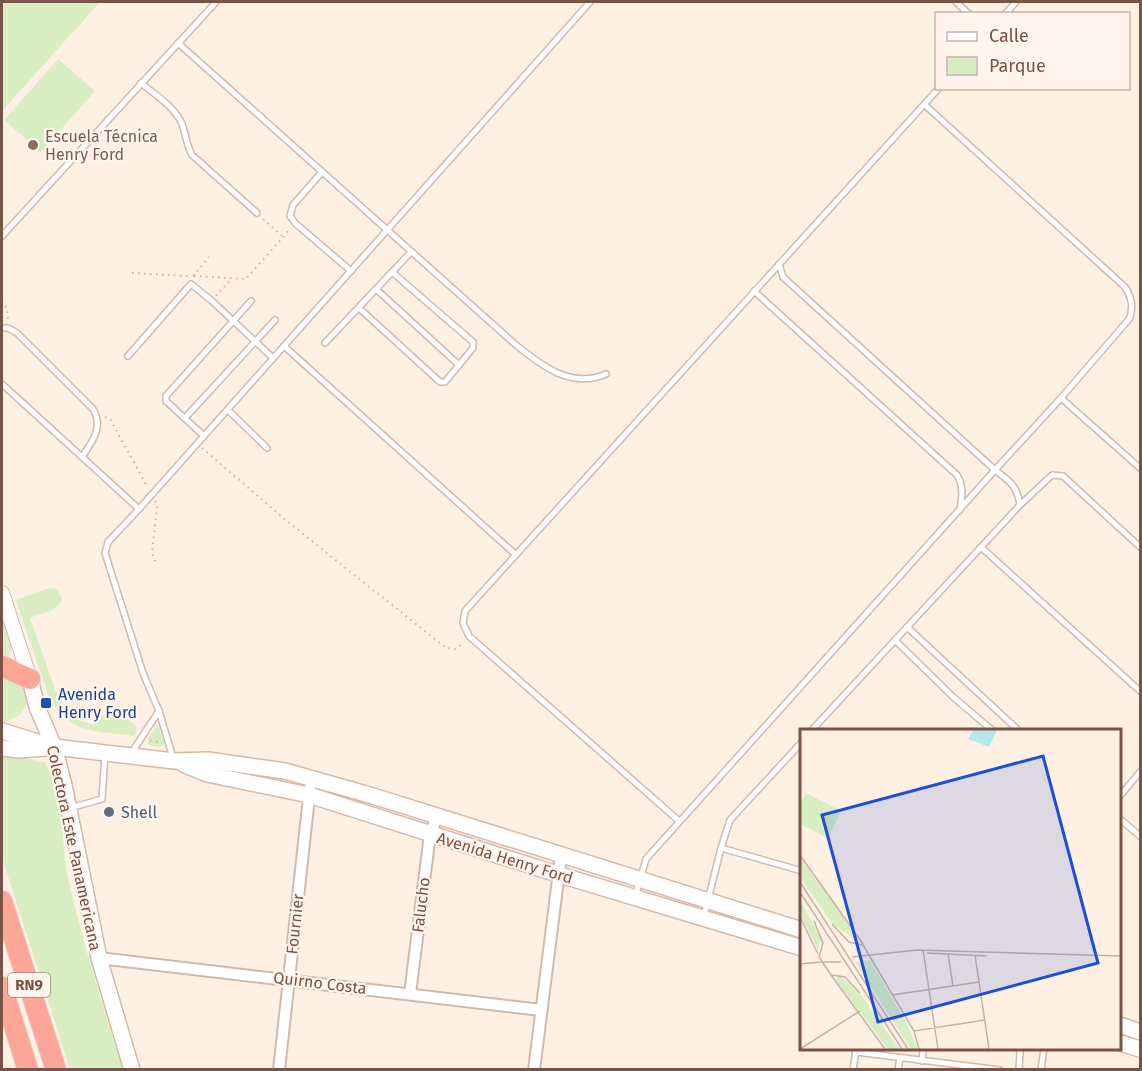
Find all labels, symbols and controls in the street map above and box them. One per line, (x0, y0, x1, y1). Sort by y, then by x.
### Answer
legend (935, 12, 1130, 90)
text: Calle (989, 25, 1029, 47)
text: Parque (989, 55, 1046, 77)
place label: Escuela Técnica Henry Ford (45, 127, 158, 164)
marker: Escuela Técnica Henry Ford (26, 138, 40, 152)
place label: Avenida Henry Ford (58, 685, 137, 722)
marker: Avenida Henry Ford (39, 696, 53, 710)
inset map (800, 729, 1121, 1050)
street label: Colectora Este Panamericana (43, 744, 105, 952)
place label: Shell (121, 803, 158, 822)
marker: Shell (102, 805, 116, 819)
street label: Avenida Henry Ford (435, 828, 575, 888)
street label: Falucho (408, 876, 434, 934)
street label: Fournier (282, 892, 308, 955)
street label: Quirno Costa (272, 968, 368, 998)
road number: RN9 (8, 973, 50, 997)

